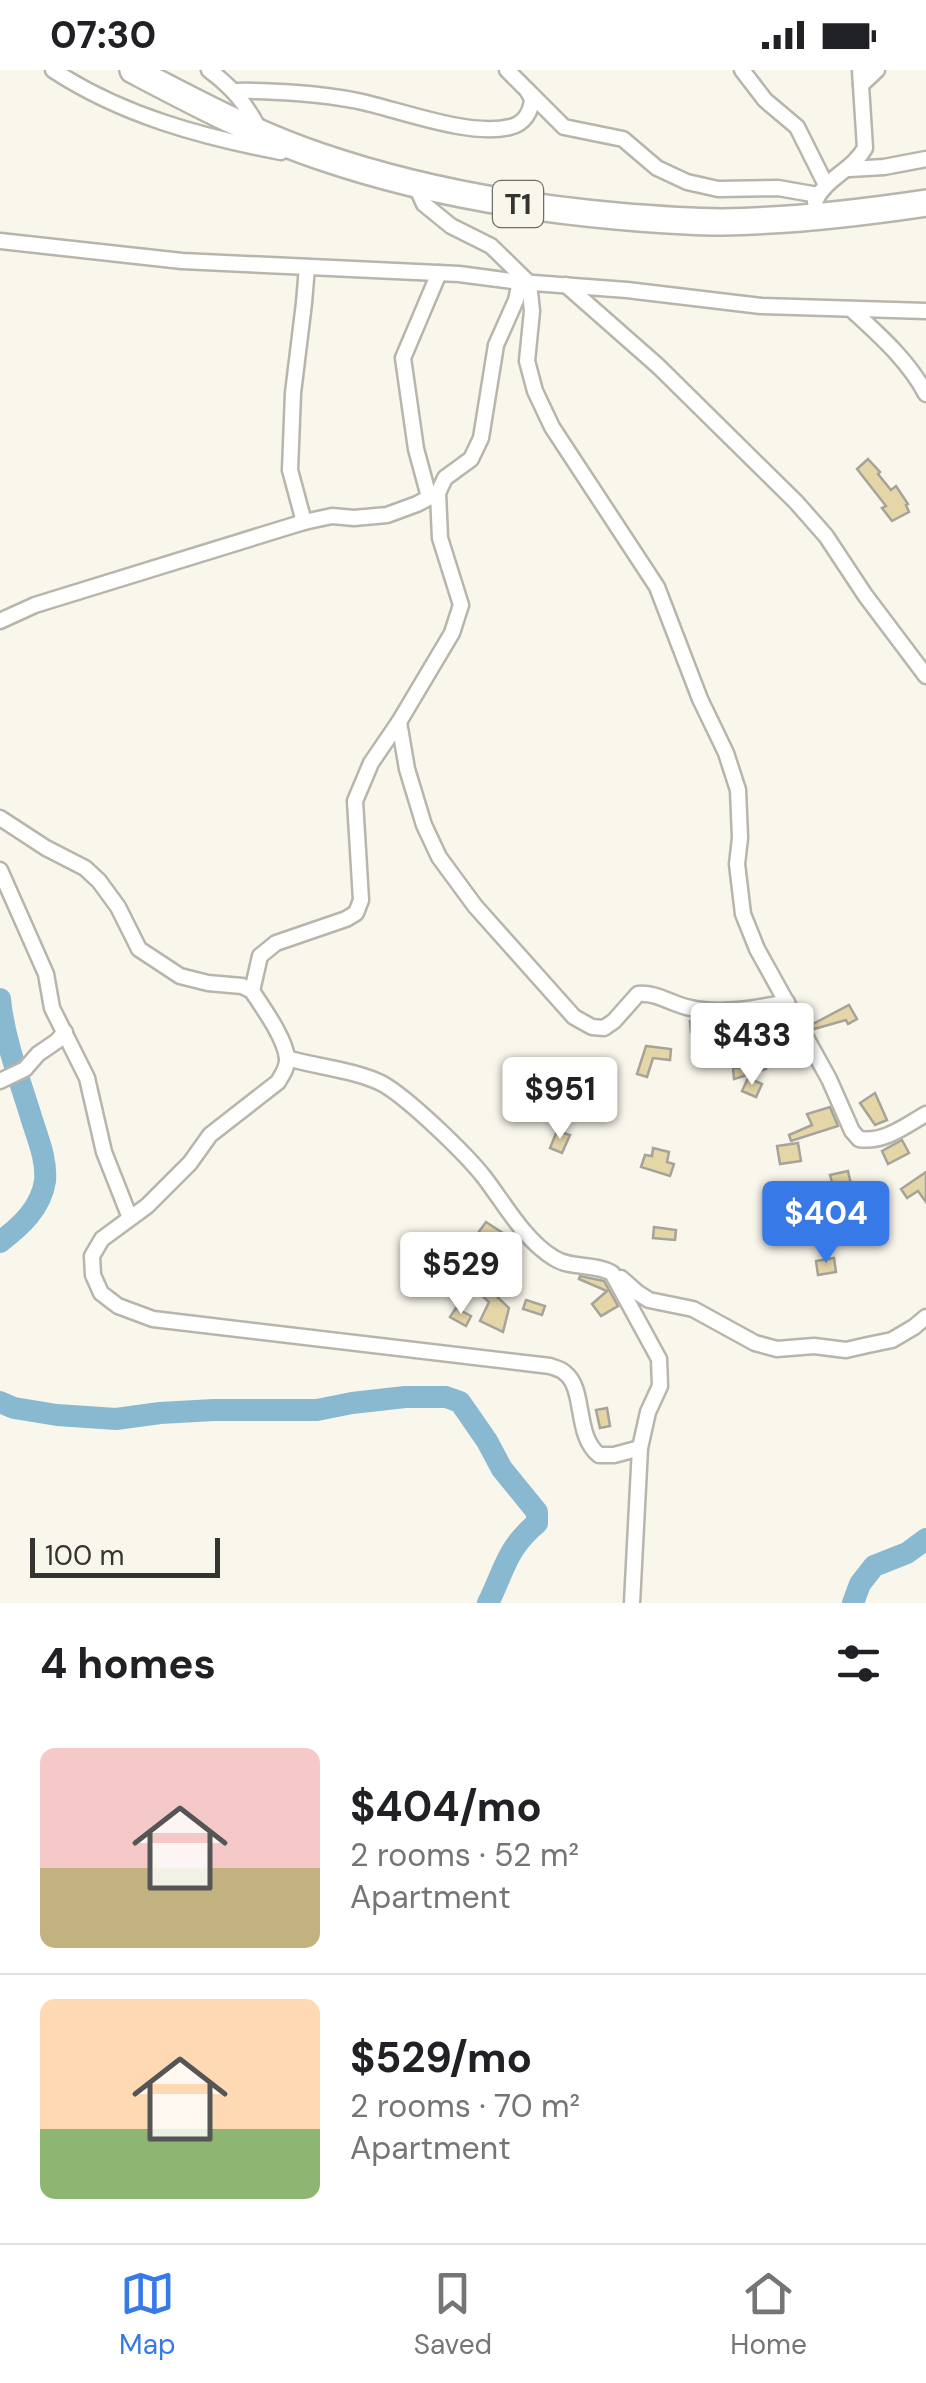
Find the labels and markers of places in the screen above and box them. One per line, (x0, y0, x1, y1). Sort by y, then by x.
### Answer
pin: $433 (693, 1003, 811, 1088)
pin: $951 (501, 1057, 619, 1142)
pin: $404 (767, 1181, 885, 1266)
pin: $529 (402, 1232, 520, 1317)

